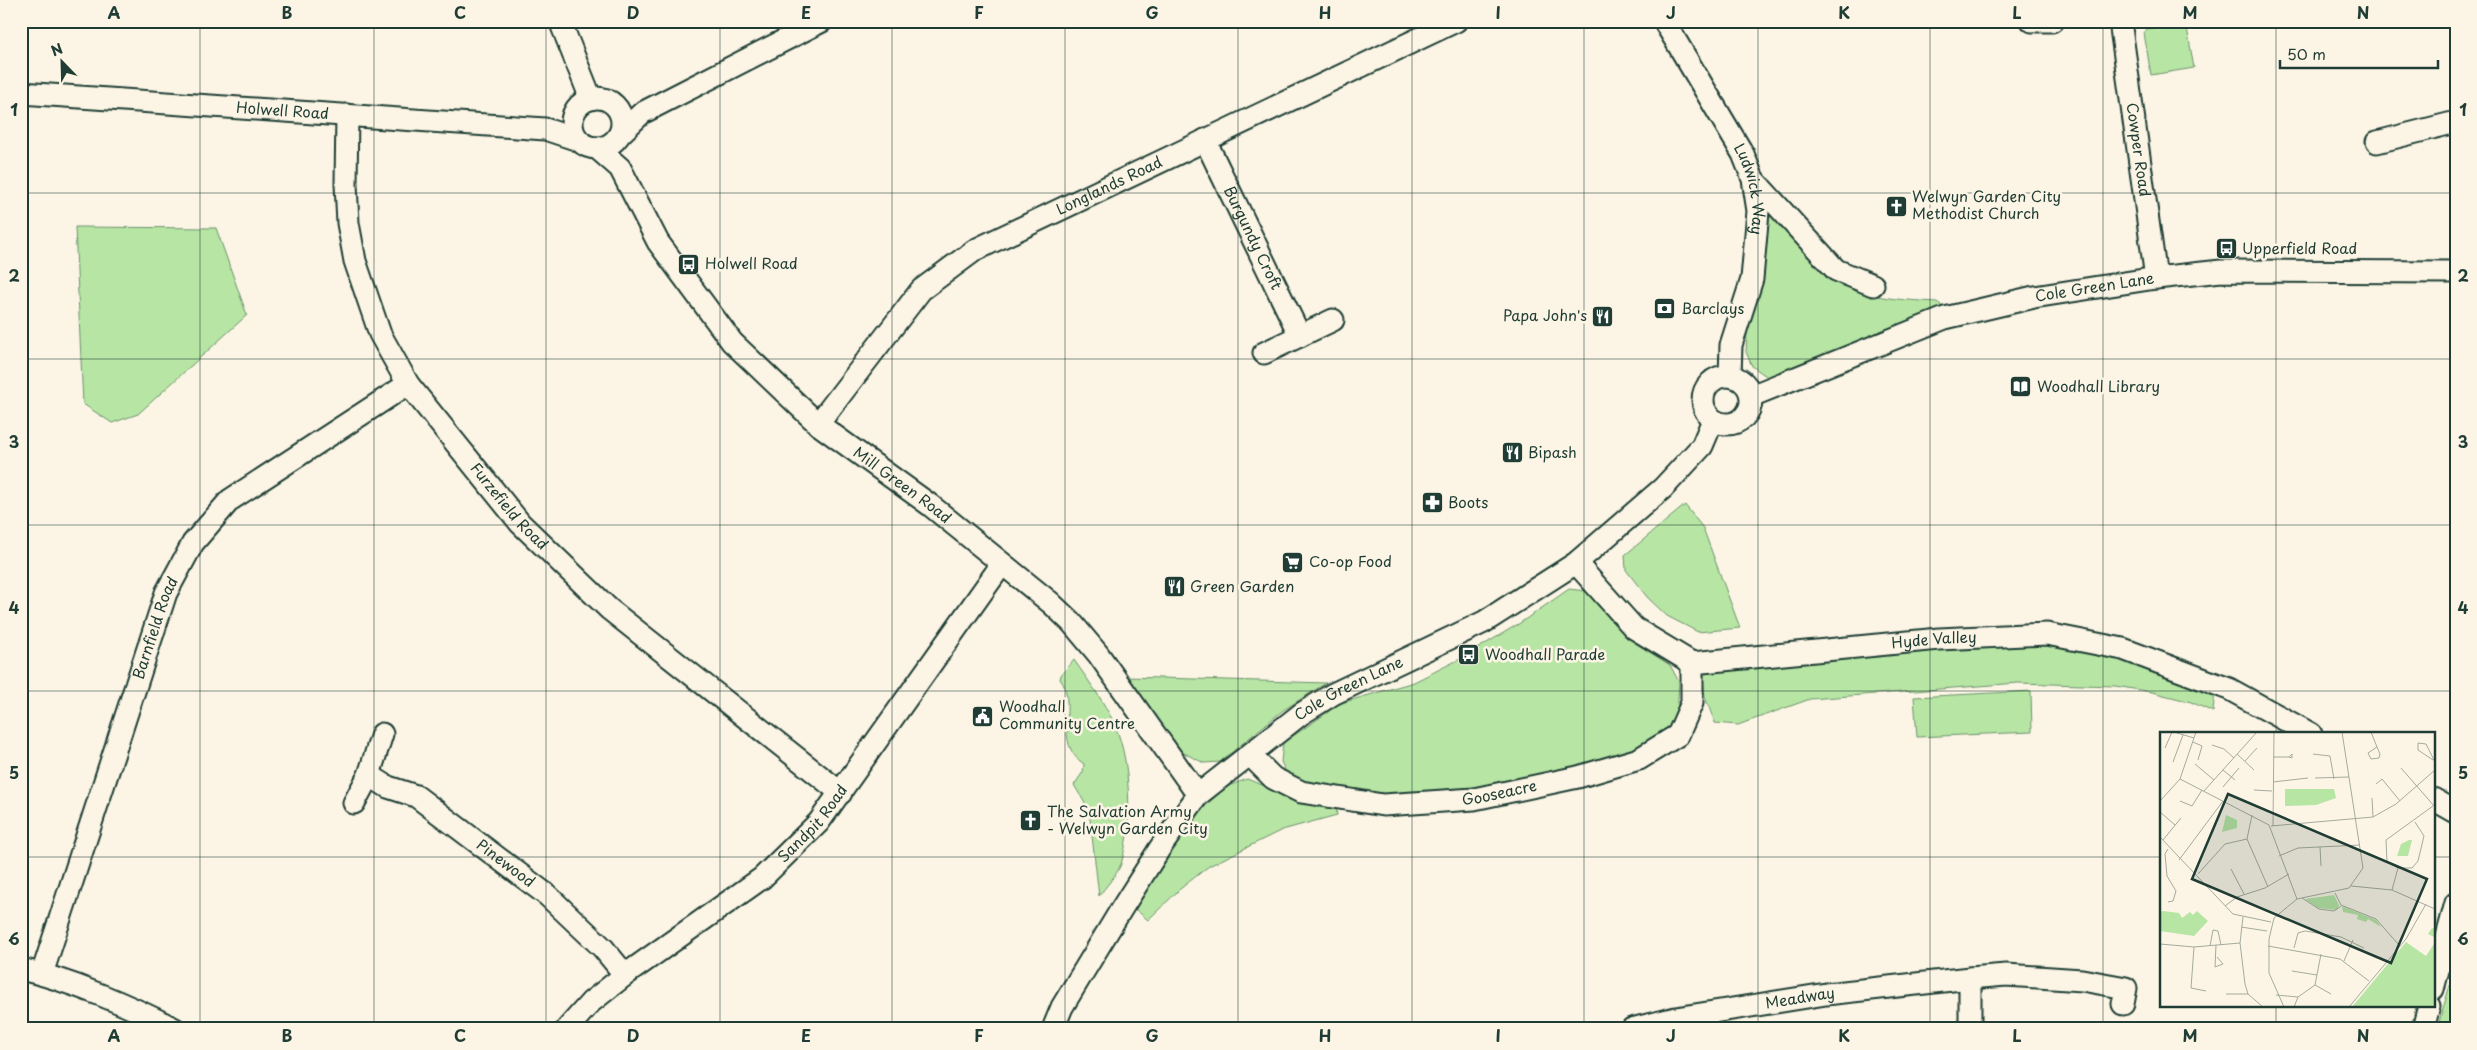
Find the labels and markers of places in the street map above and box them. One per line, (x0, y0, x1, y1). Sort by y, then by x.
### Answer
place label: Welwyn Garden City Methodist Church (1912, 184, 2061, 224)
church icon: Welwyn Garden City Methodist Church (1884, 194, 1908, 218)
place label: Upperfield Road (2242, 236, 2357, 259)
bus stop icon: Upperfield Road (2214, 237, 2238, 261)
place label: Holwell Road (705, 251, 798, 274)
bus stop icon: Holwell Road (677, 252, 701, 276)
place label: Barclays (1681, 296, 1745, 319)
bank icon: Barclays (1653, 297, 1677, 321)
place label: Papa John's (1503, 303, 1587, 326)
restaurant icon: Papa John's (1591, 304, 1615, 328)
place label: Woodhall Library (2037, 374, 2160, 397)
library icon: Woodhall Library (2009, 375, 2033, 399)
place label: Bipash (1528, 440, 1577, 463)
restaurant icon: Bipash (1500, 441, 1524, 465)
place label: Boots (1448, 490, 1488, 513)
pharmacy icon: Boots (1420, 491, 1444, 515)
place label: Co-op Food (1309, 549, 1392, 572)
supermarket icon: Co-op Food (1281, 550, 1305, 574)
place label: Green Garden (1190, 574, 1294, 597)
restaurant icon: Green Garden (1162, 575, 1186, 599)
place label: Woodhall Parade (1485, 642, 1605, 665)
bus stop icon: Woodhall Parade (1457, 643, 1481, 667)
place label: Woodhall Community Centre (999, 694, 1135, 734)
public building icon: Woodhall Community Centre (971, 704, 995, 728)
place label: The Salvation Army - Welwyn Garden City (1047, 799, 1208, 839)
church icon: The Salvation Army - Welwyn Garden City (1019, 809, 1043, 833)

